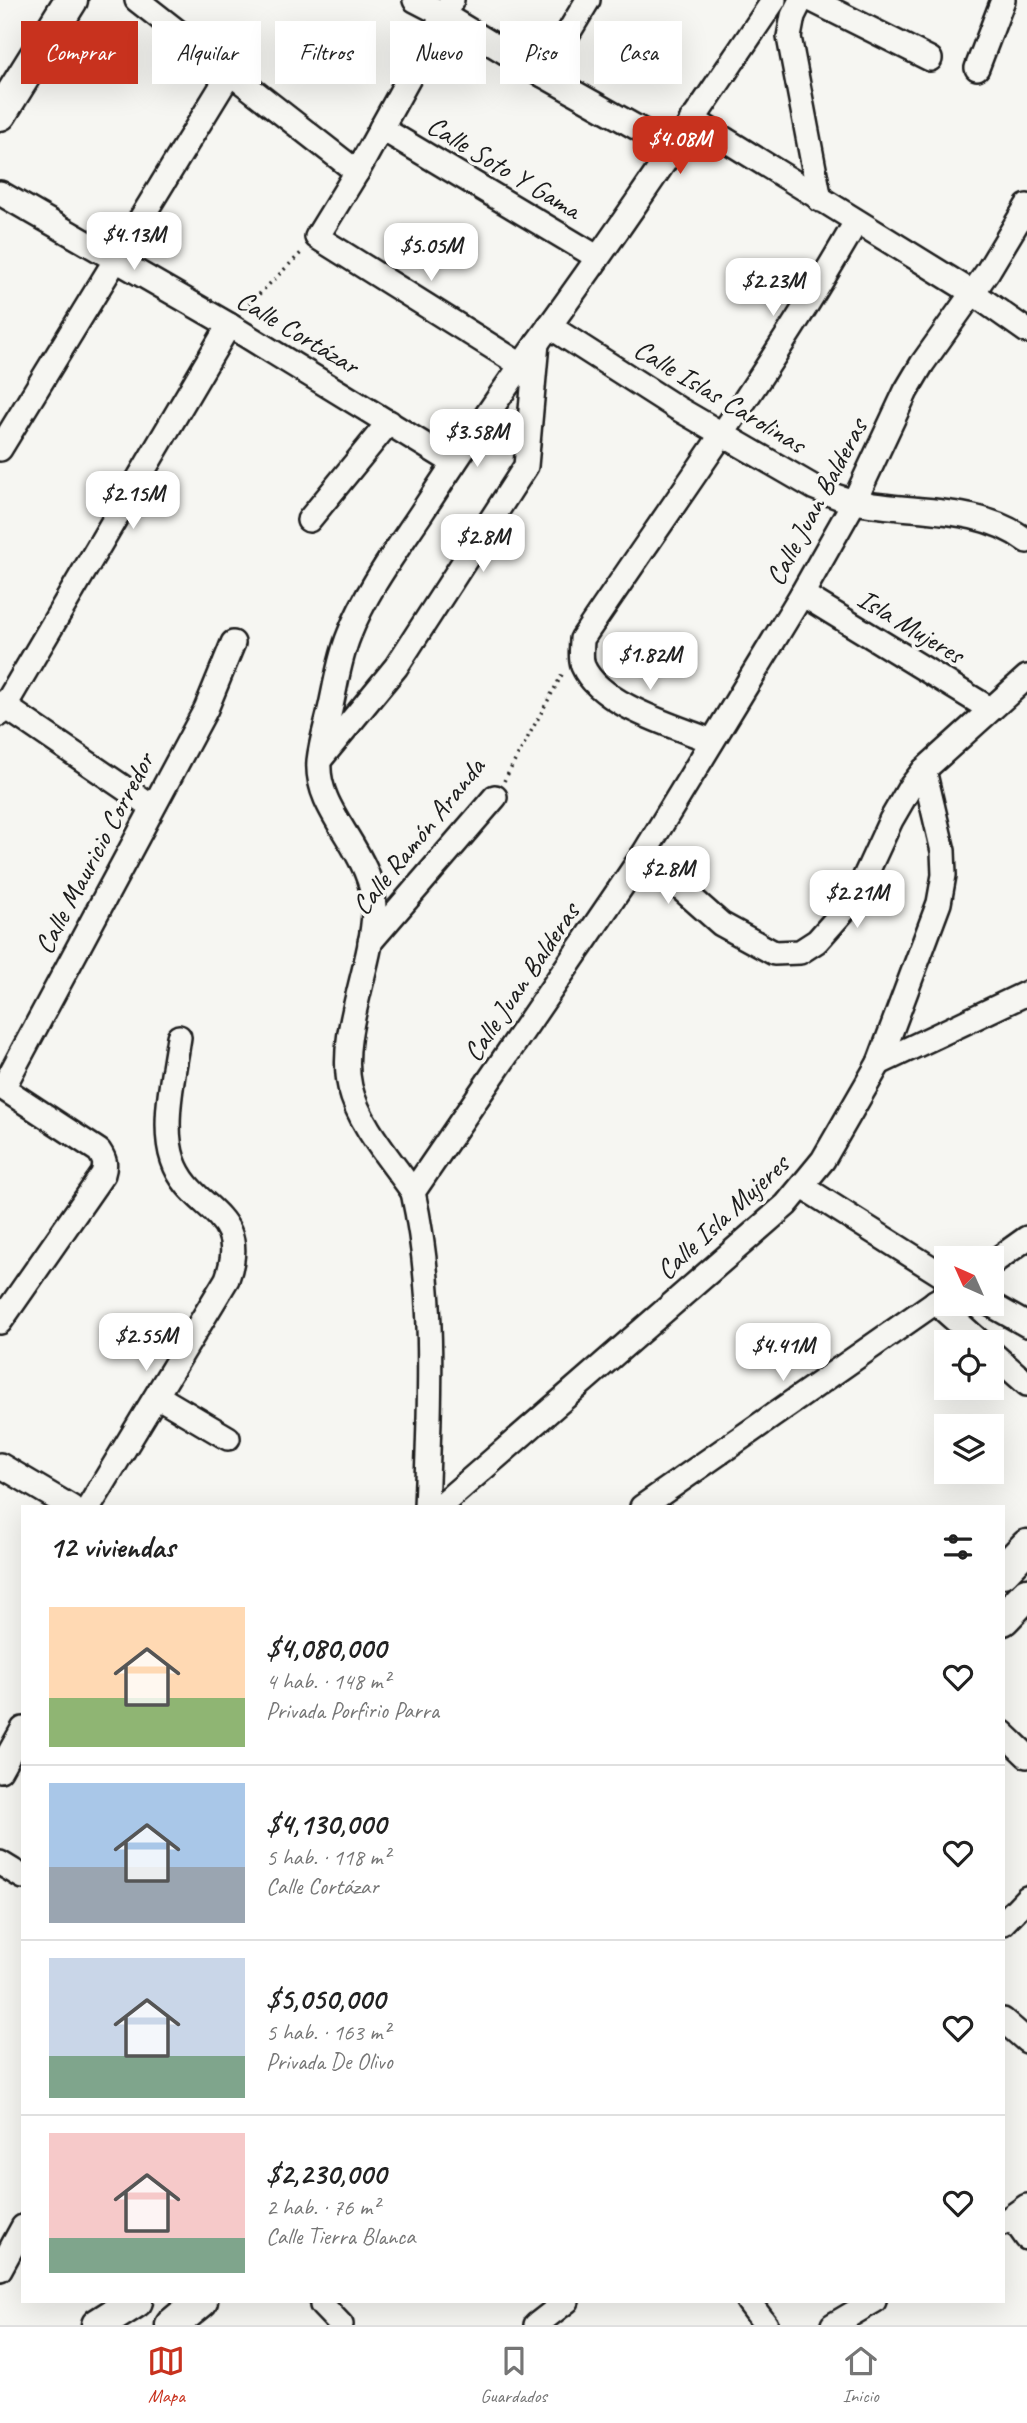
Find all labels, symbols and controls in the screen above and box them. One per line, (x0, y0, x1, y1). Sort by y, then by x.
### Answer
chip: Comprar (21, 21, 138, 84)
chip: Alquilar (152, 21, 261, 84)
chip: Filtros (275, 21, 376, 84)
chip: Nuevo (390, 21, 486, 84)
chip: Piso (500, 21, 580, 84)
chip: Casa (594, 21, 682, 84)
street label: Calle Soto Y Gama (421, 107, 589, 228)
pin: $4.08M (623, 116, 737, 176)
text: $4.08M (649, 124, 711, 153)
pin: $4.13M (77, 212, 191, 272)
text: $4.13M (103, 220, 165, 249)
pin: $5.05M (374, 224, 488, 283)
text: $5.05M (400, 231, 462, 260)
pin: $2.23M (716, 258, 830, 318)
text: $2.23M (742, 266, 804, 295)
street label: Calle Cortázar (230, 282, 367, 383)
street label: Calle Islas Carolinas (628, 331, 814, 462)
pin: $3.58M (420, 410, 534, 469)
street label: Calle Juan Balderas (757, 411, 876, 591)
text: $3.58M (446, 417, 508, 446)
pin: $2.15M (76, 472, 190, 531)
text: $2.15M (102, 479, 164, 508)
pin: $2.8M (434, 514, 532, 574)
text: $2.8M (457, 522, 509, 551)
street label: Isla Mujeres (851, 581, 973, 673)
pin: $1.82M (593, 632, 707, 692)
text: $1.82M (619, 640, 681, 669)
street label: Calle Mauricio Corredor (26, 745, 163, 960)
street label: Calle Ramón Aranda (344, 749, 493, 922)
pin: $2.8M (619, 846, 717, 906)
text: $2.8M (642, 854, 694, 883)
pin: $2.21M (800, 870, 914, 930)
text: $2.21M (826, 878, 888, 907)
street label: Calle Juan Balderas (455, 894, 588, 1068)
street label: Calle Isla Mujeres (649, 1145, 797, 1287)
north arrow (934, 1246, 1004, 1316)
map controls (934, 1246, 1004, 1484)
pin: $2.55M (89, 1314, 203, 1373)
text: $2.55M (115, 1321, 177, 1350)
pin: $4.41M (726, 1324, 840, 1383)
button: locate (934, 1330, 1004, 1400)
text: $4.41M (752, 1331, 814, 1360)
button: layers (934, 1414, 1004, 1484)
text: 12 viviendas (49, 1528, 175, 1566)
icon: filters (939, 1528, 977, 1566)
text: $4,080,000 (266, 1629, 386, 1667)
icon: home (105, 1635, 189, 1719)
icon: heart (939, 1658, 977, 1696)
text: 4 hab. · 148 m² (266, 1667, 390, 1696)
text: Privada Porfirio Parra (266, 1696, 439, 1725)
text: $4,130,000 (266, 1805, 386, 1843)
icon: home (105, 1811, 189, 1895)
icon: heart (939, 1834, 977, 1872)
text: 5 hab. · 118 m² (266, 1843, 390, 1872)
text: Calle Cortázar (266, 1872, 378, 1901)
text: $5,050,000 (266, 1980, 385, 2018)
icon: home (105, 1986, 189, 2070)
icon: heart (939, 2009, 977, 2047)
text: 5 hab. · 163 m² (266, 2018, 390, 2047)
text: Privada De Olivo (266, 2047, 393, 2076)
text: $2,230,000 (266, 2155, 386, 2193)
icon: home (105, 2161, 189, 2245)
icon: heart (939, 2184, 977, 2222)
text: 2 hab. · 76 m² (266, 2193, 379, 2222)
text: Calle Tierra Blanca (266, 2222, 415, 2251)
tab: Mapa (147, 2342, 185, 2408)
tab: Guardados (480, 2342, 547, 2408)
tab: Inicio (842, 2342, 880, 2408)

